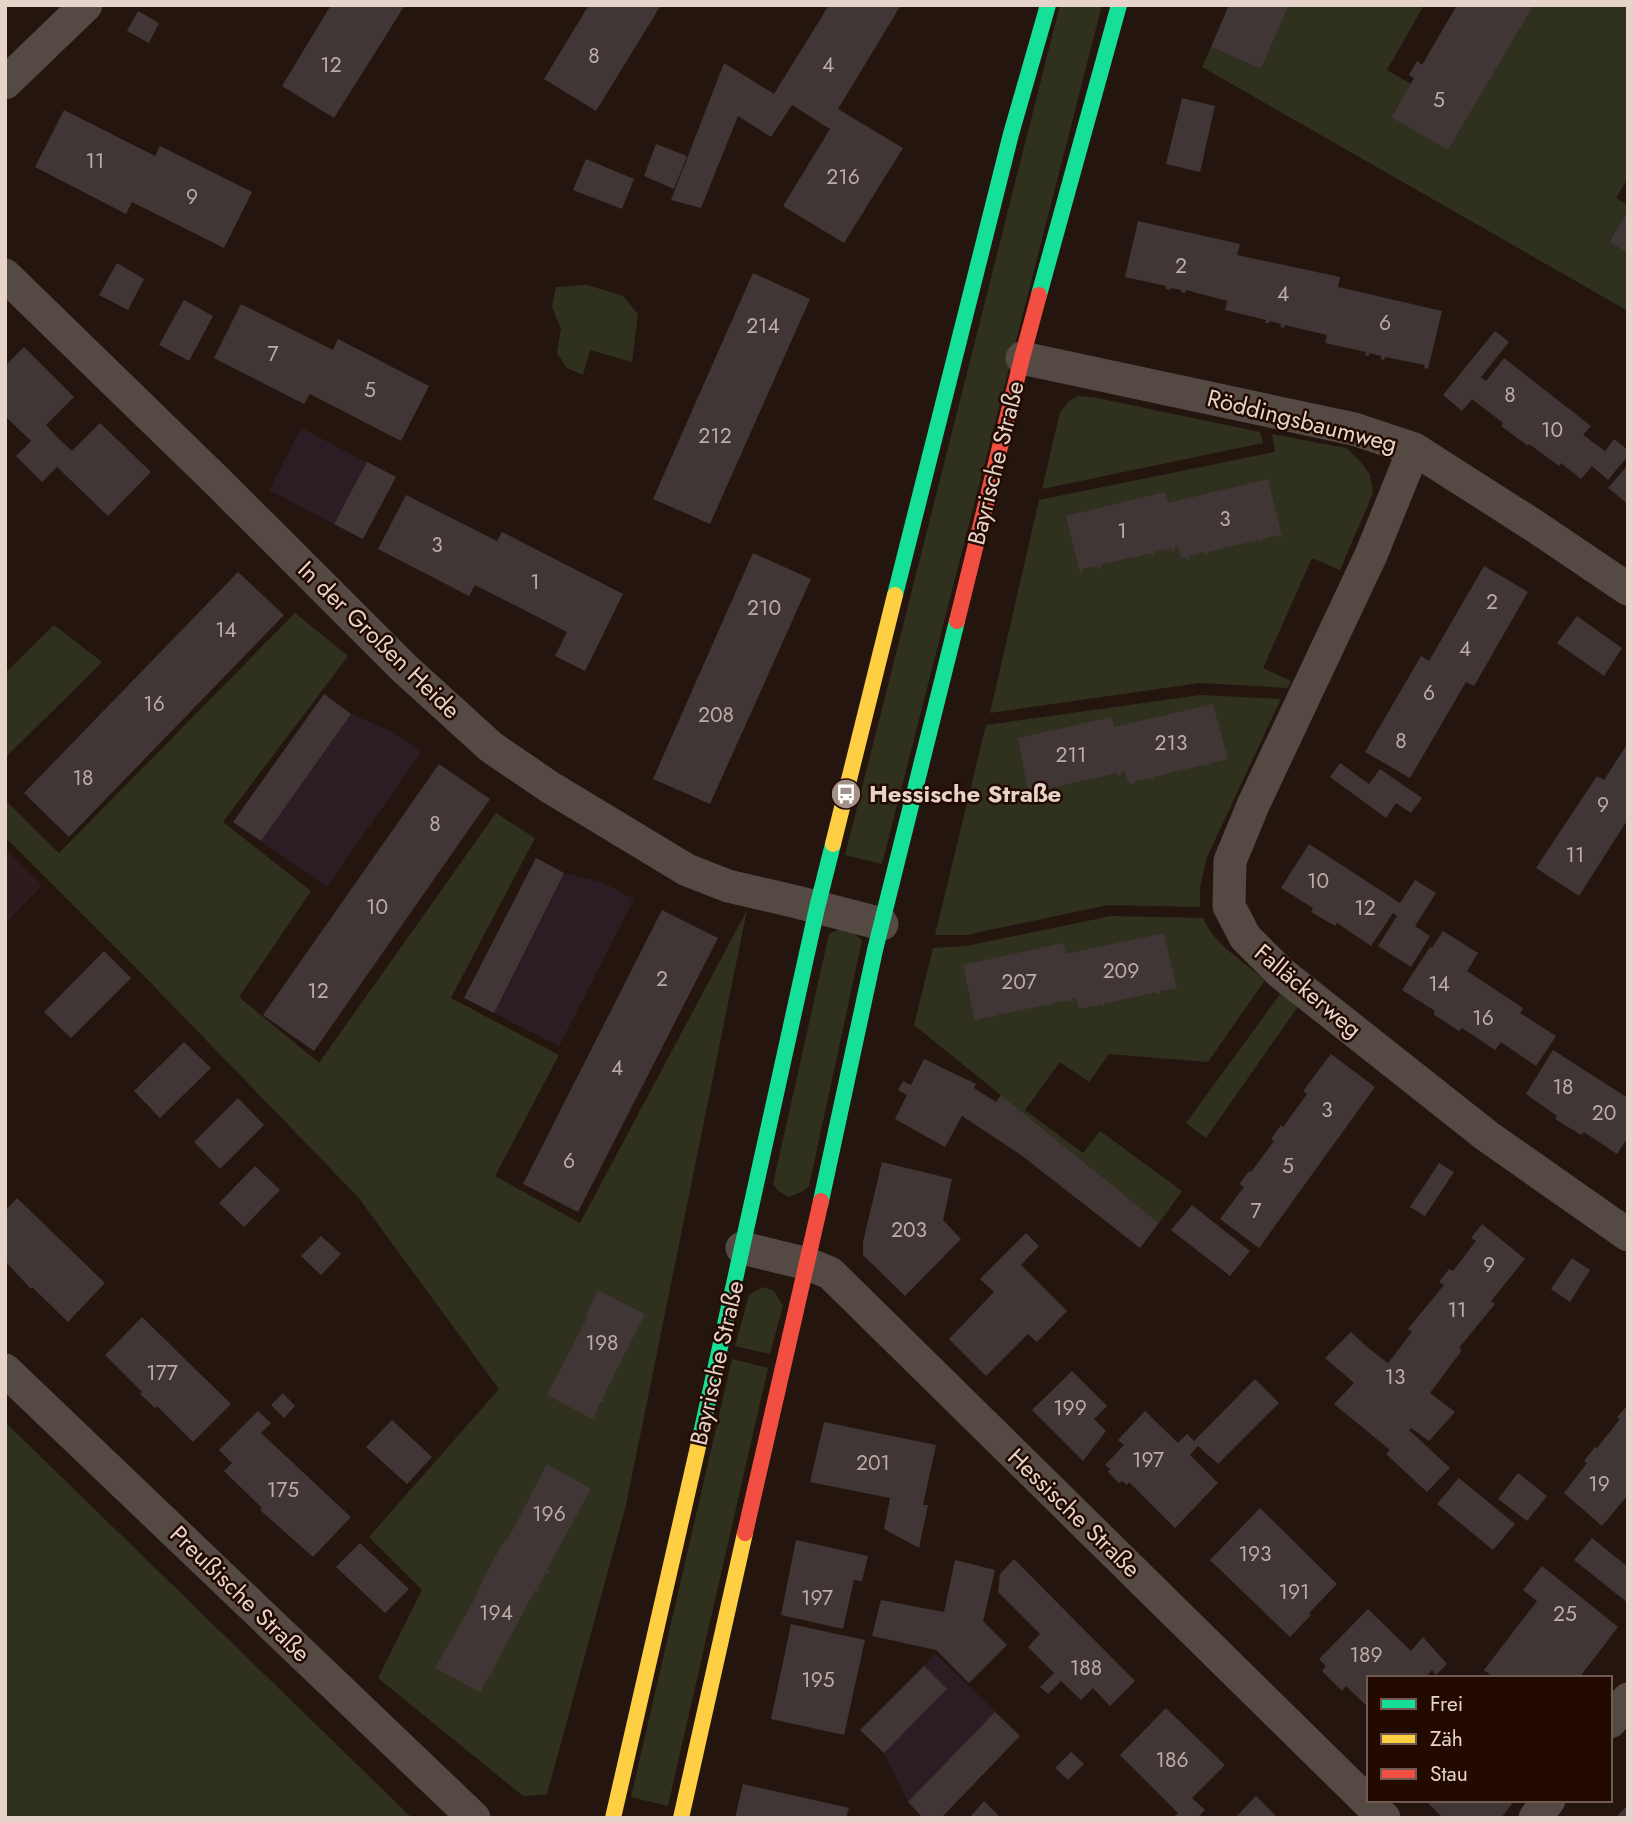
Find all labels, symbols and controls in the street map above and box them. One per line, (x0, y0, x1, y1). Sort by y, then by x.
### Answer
house number: 8 (588, 41, 600, 71)
house number: 12 (320, 50, 342, 80)
house number: 4 (822, 50, 834, 80)
house number: 5 (1433, 85, 1445, 115)
house number: 11 (86, 146, 104, 176)
house number: 216 (826, 162, 860, 192)
house number: 9 (186, 182, 198, 212)
house number: 2 (1175, 251, 1187, 281)
house number: 4 (1277, 279, 1289, 309)
house number: 6 (1379, 308, 1391, 338)
house number: 214 (746, 311, 780, 341)
house number: 7 (267, 339, 279, 369)
house number: 5 (364, 375, 376, 405)
street label: Bayrische Straße (958, 377, 1033, 549)
street label: Röddingsbaumweg (1204, 380, 1401, 461)
house number: 8 (1504, 380, 1516, 410)
house number: 10 (1541, 415, 1563, 445)
house number: 212 (698, 421, 732, 451)
house number: 3 (1219, 504, 1231, 534)
house number: 1 (1117, 516, 1127, 546)
house number: 3 (431, 530, 443, 560)
street label: In der Großen Heide (290, 553, 469, 727)
house number: 1 (530, 567, 540, 597)
house number: 2 (1486, 587, 1498, 617)
house number: 210 (747, 593, 781, 623)
house number: 14 (215, 615, 237, 645)
house number: 4 (1459, 634, 1471, 664)
house number: 6 (1423, 678, 1435, 708)
house number: 16 (143, 689, 165, 719)
house number: 208 (698, 700, 734, 730)
house number: 8 (1395, 726, 1407, 756)
house number: 213 (1155, 728, 1187, 758)
house number: 211 (1056, 740, 1086, 770)
house number: 18 (73, 763, 93, 793)
place label: Hessische Straße (869, 776, 1061, 811)
bus stop icon: Hessische Straße (829, 777, 863, 811)
house number: 9 (1597, 790, 1609, 820)
house number: 8 (429, 809, 441, 839)
house number: 11 (1566, 840, 1584, 870)
house number: 10 (1307, 866, 1329, 896)
house number: 10 (366, 892, 388, 922)
house number: 12 (1354, 893, 1376, 923)
street label: Falläckerweg (1247, 935, 1370, 1046)
house number: 209 (1103, 956, 1139, 986)
house number: 2 (656, 964, 668, 994)
house number: 207 (1001, 967, 1037, 997)
house number: 14 (1428, 969, 1450, 999)
house number: 12 (307, 976, 329, 1006)
house number: 16 (1472, 1003, 1494, 1033)
house number: 4 (611, 1053, 623, 1083)
house number: 18 (1553, 1072, 1573, 1102)
house number: 3 (1321, 1095, 1333, 1125)
house number: 20 (1592, 1098, 1616, 1128)
house number: 6 (563, 1146, 575, 1176)
house number: 5 (1282, 1151, 1294, 1181)
house number: 7 (1250, 1196, 1262, 1226)
house number: 203 (891, 1215, 927, 1245)
house number: 9 (1483, 1250, 1495, 1280)
street label: Bayrische Straße (681, 1277, 752, 1449)
house number: 11 (1448, 1295, 1466, 1325)
house number: 198 (585, 1328, 619, 1358)
house number: 177 (146, 1358, 178, 1388)
house number: 13 (1385, 1362, 1405, 1392)
house number: 199 (1053, 1393, 1087, 1423)
street label: Hessische Straße (1000, 1440, 1149, 1585)
house number: 197 (1132, 1445, 1164, 1475)
house number: 201 (856, 1448, 890, 1478)
house number: 19 (1588, 1469, 1610, 1499)
house number: 175 (267, 1475, 299, 1505)
house number: 196 (532, 1499, 566, 1529)
street label: Preußische Straße (162, 1517, 318, 1670)
house number: 193 (1238, 1539, 1272, 1569)
house number: 191 (1279, 1577, 1310, 1607)
house number: 197 (801, 1583, 833, 1613)
house number: 194 (479, 1598, 513, 1628)
house number: 25 (1553, 1599, 1577, 1629)
house number: 189 (1349, 1640, 1383, 1670)
house number: 188 (1070, 1653, 1102, 1683)
house number: 195 (801, 1665, 835, 1695)
legend (1367, 1676, 1612, 1802)
text: Frei (1430, 1689, 1463, 1719)
text: Zäh (1430, 1724, 1463, 1754)
house number: 186 (1155, 1745, 1189, 1775)
text: Stau (1430, 1759, 1468, 1789)

